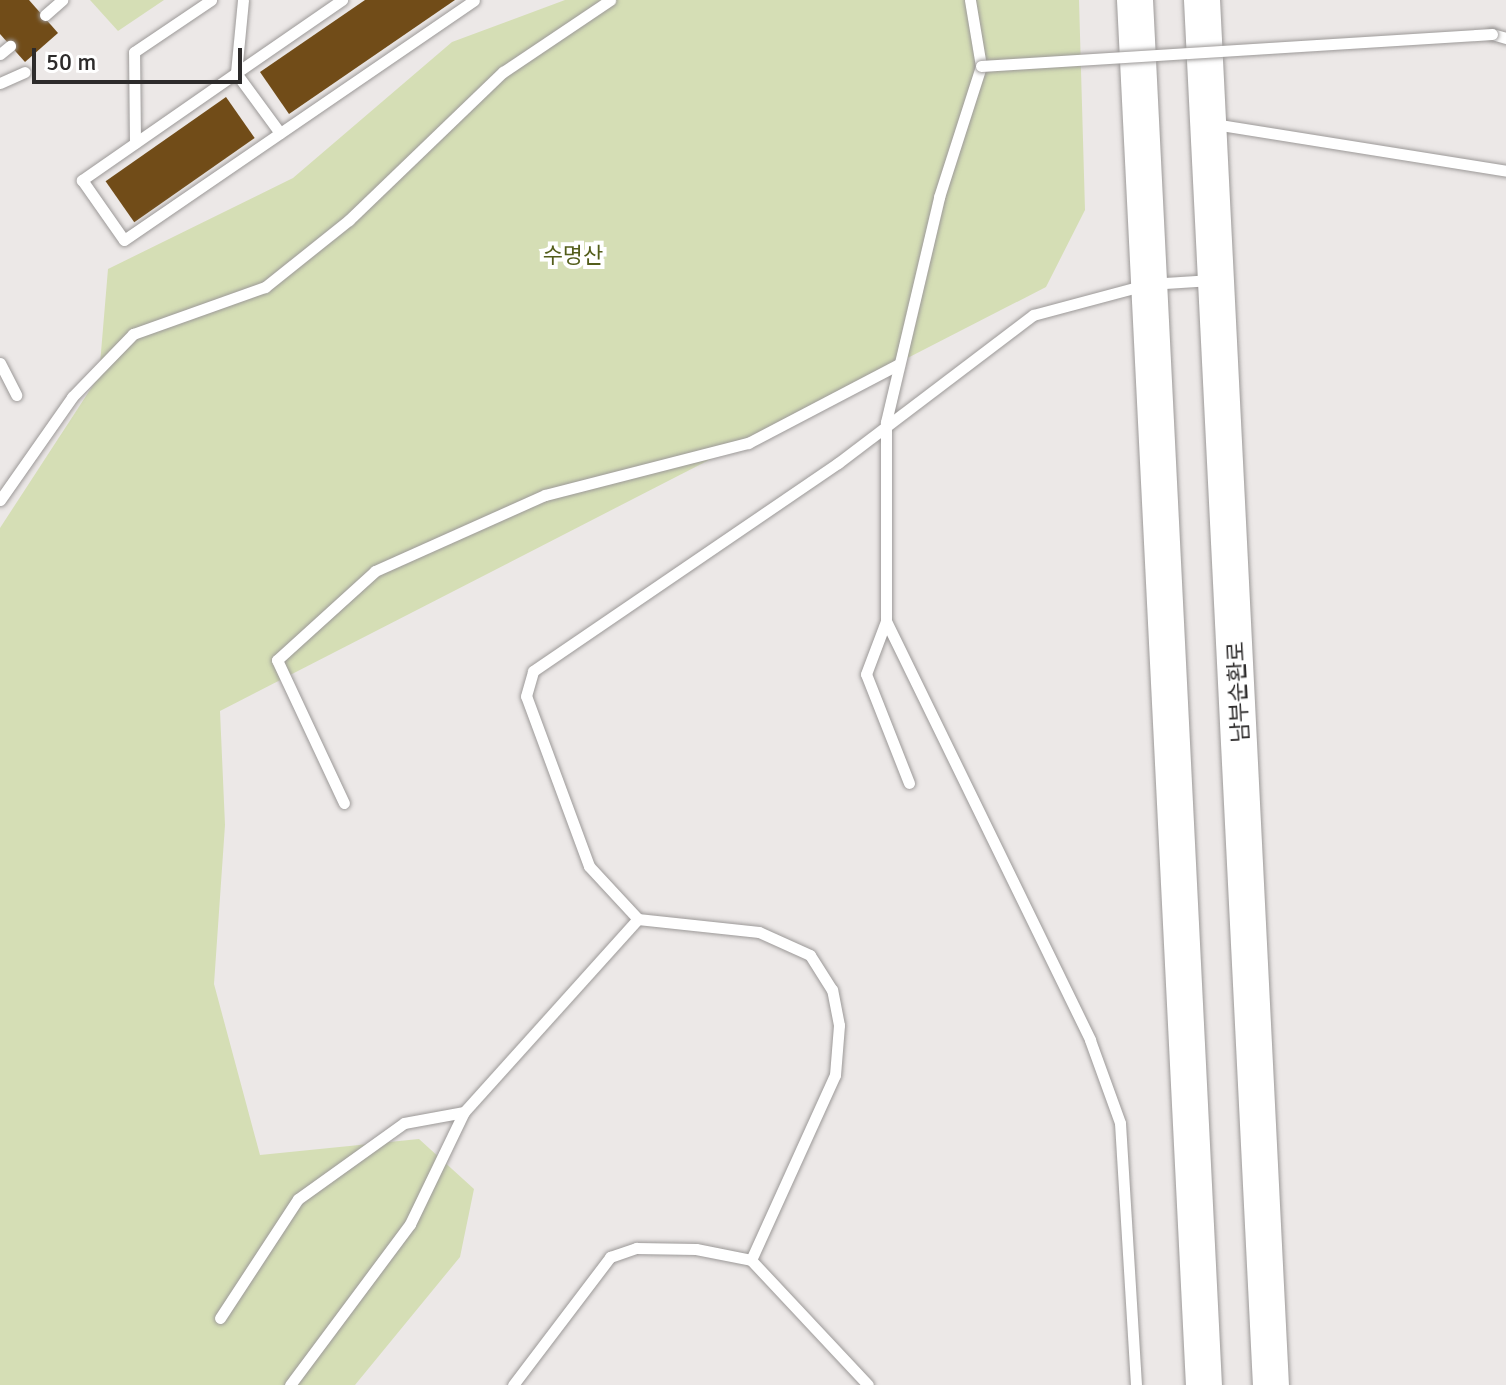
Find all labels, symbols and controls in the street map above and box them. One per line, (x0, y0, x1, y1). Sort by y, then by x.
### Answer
scale bar (36, 32, 246, 82)
text: 50 m (46, 47, 96, 77)
park label: 수명산 (543, 243, 603, 269)
street label: 남부순환로 (1222, 641, 1254, 743)

